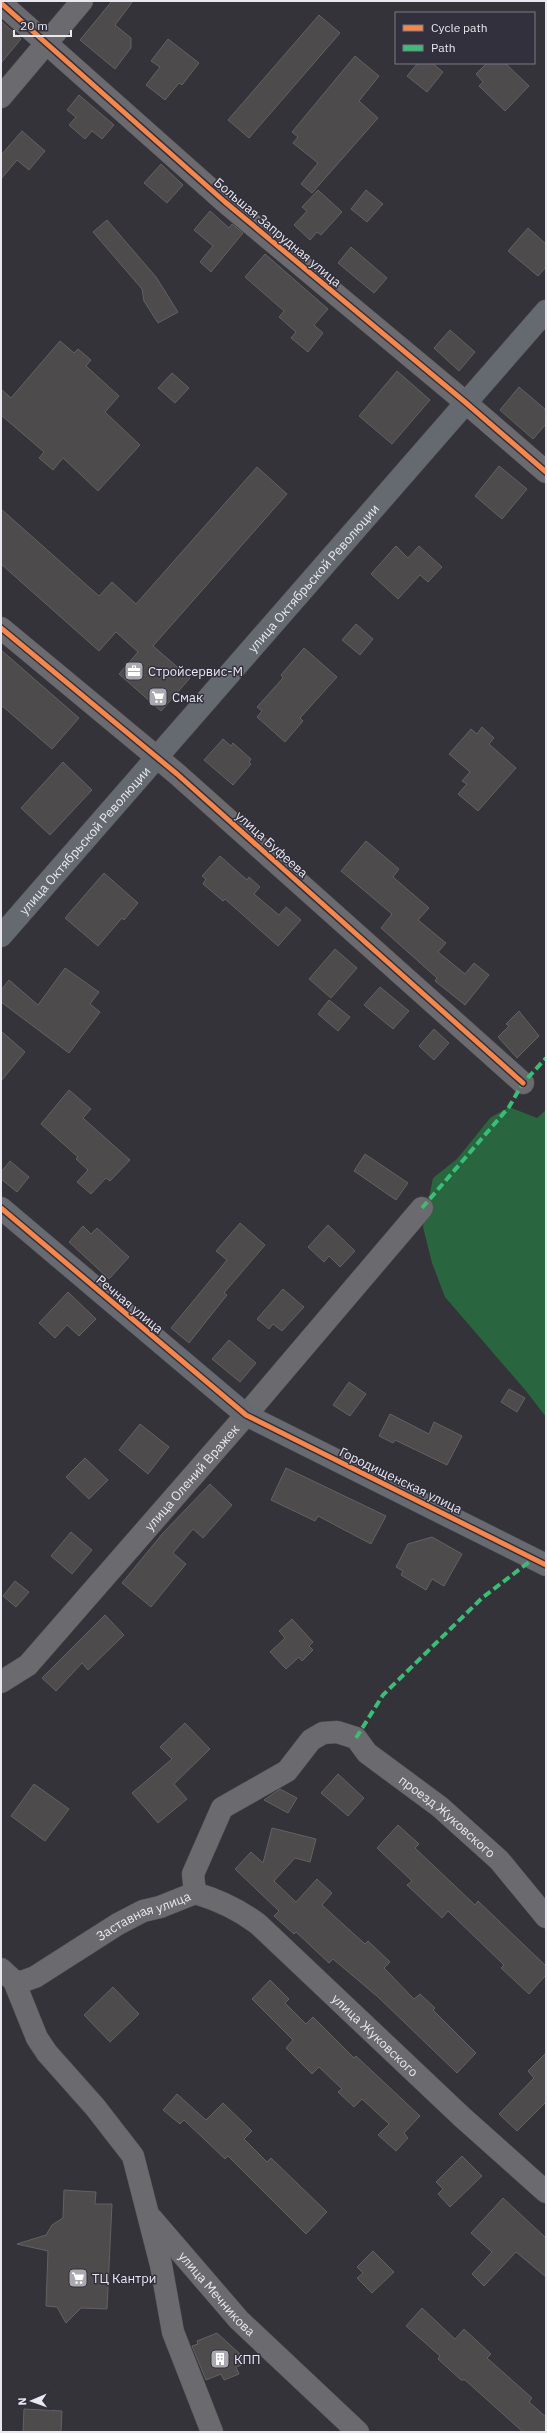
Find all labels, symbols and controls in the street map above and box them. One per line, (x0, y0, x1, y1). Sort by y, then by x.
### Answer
scale bar (14, 12, 71, 38)
legend (395, 12, 535, 64)
text: 20 m (20, 18, 48, 33)
text: Cycle path (431, 20, 488, 35)
text: Path (431, 40, 456, 55)
street label: Большая Запрудная улица (210, 174, 345, 291)
street label: улица Октябрьской Революции (244, 501, 383, 656)
office icon: Стройсервис-М (123, 660, 145, 682)
place label: Стройсервис-М (148, 663, 243, 680)
supermarket icon: Смак (147, 686, 169, 708)
place label: Смак (172, 689, 203, 706)
street label: улица Октябрьской Революции (15, 763, 154, 918)
street label: улица Буфеева (232, 807, 312, 881)
street label: Речная улица (93, 1271, 167, 1337)
street label: улица Олений Вражек (141, 1421, 243, 1534)
street label: Городищенская улица (337, 1443, 465, 1518)
street label: проезд Жуковского (395, 1772, 499, 1862)
street label: Заставная улица (93, 1888, 193, 1945)
street label: улица Жуковского (328, 1990, 422, 2080)
street label: улица Мечникова (175, 2248, 259, 2340)
supermarket icon: ТЦ Кантри (67, 2267, 89, 2289)
place label: ТЦ Кантри (92, 2270, 156, 2287)
building icon: КПП (209, 2348, 231, 2370)
place label: КПП (234, 2351, 261, 2368)
north arrow (12, 2381, 52, 2421)
text: N (15, 2397, 29, 2406)

